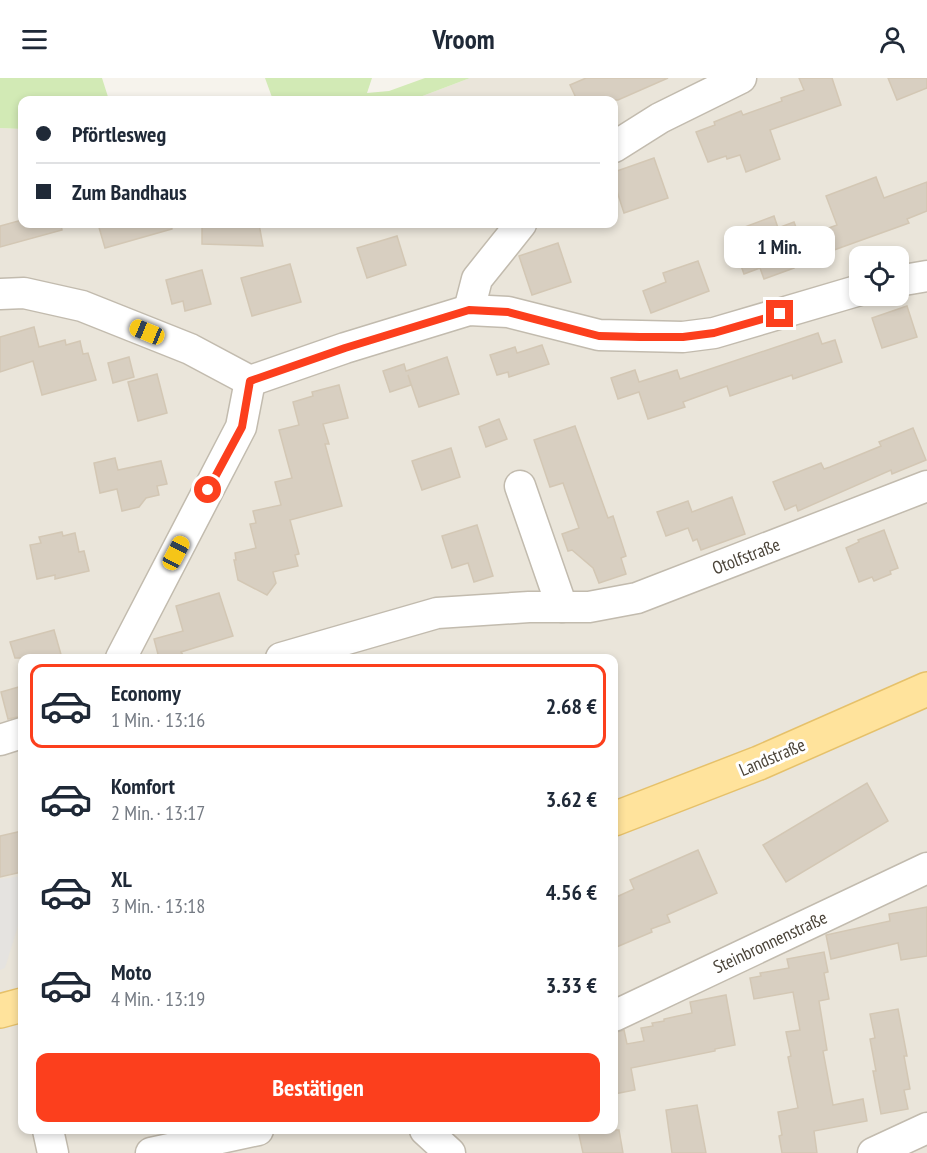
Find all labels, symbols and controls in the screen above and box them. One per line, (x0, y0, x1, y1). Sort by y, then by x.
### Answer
text: Vroom (432, 22, 495, 56)
icon: menu (18, 23, 51, 56)
icon: person (876, 23, 909, 56)
text: Pförtlesweg (72, 120, 166, 148)
text: Zum Bandhaus (72, 178, 187, 206)
callout: 1 Min. (724, 227, 836, 269)
text: 1 Min. (757, 234, 802, 260)
map controls (849, 246, 909, 306)
button: locate (849, 246, 909, 306)
route end (766, 300, 793, 327)
car (127, 317, 167, 347)
route start (194, 476, 221, 503)
car (160, 533, 192, 573)
street label: Otolfstraße (709, 533, 783, 579)
icon: car (39, 679, 93, 733)
text: Economy (111, 679, 181, 707)
text: 2.68 € (546, 692, 597, 720)
text: 1 Min. · 13:16 (111, 707, 205, 733)
street label: Landstraße (736, 733, 808, 781)
icon: car (39, 772, 93, 826)
text: Komfort (111, 772, 175, 800)
text: 3.62 € (546, 785, 597, 813)
text: 2 Min. · 13:17 (111, 800, 205, 826)
icon: car (39, 865, 93, 919)
text: XL (111, 865, 132, 893)
text: 4.56 € (546, 878, 597, 906)
text: 3 Min. · 13:18 (111, 893, 205, 919)
street label: Steinbronnenstraße (709, 906, 831, 978)
icon: car (39, 958, 93, 1012)
text: Moto (111, 958, 152, 986)
text: 3.33 € (546, 971, 597, 999)
text: 4 Min. · 13:19 (111, 986, 205, 1012)
button: Bestätigen (36, 1053, 600, 1122)

